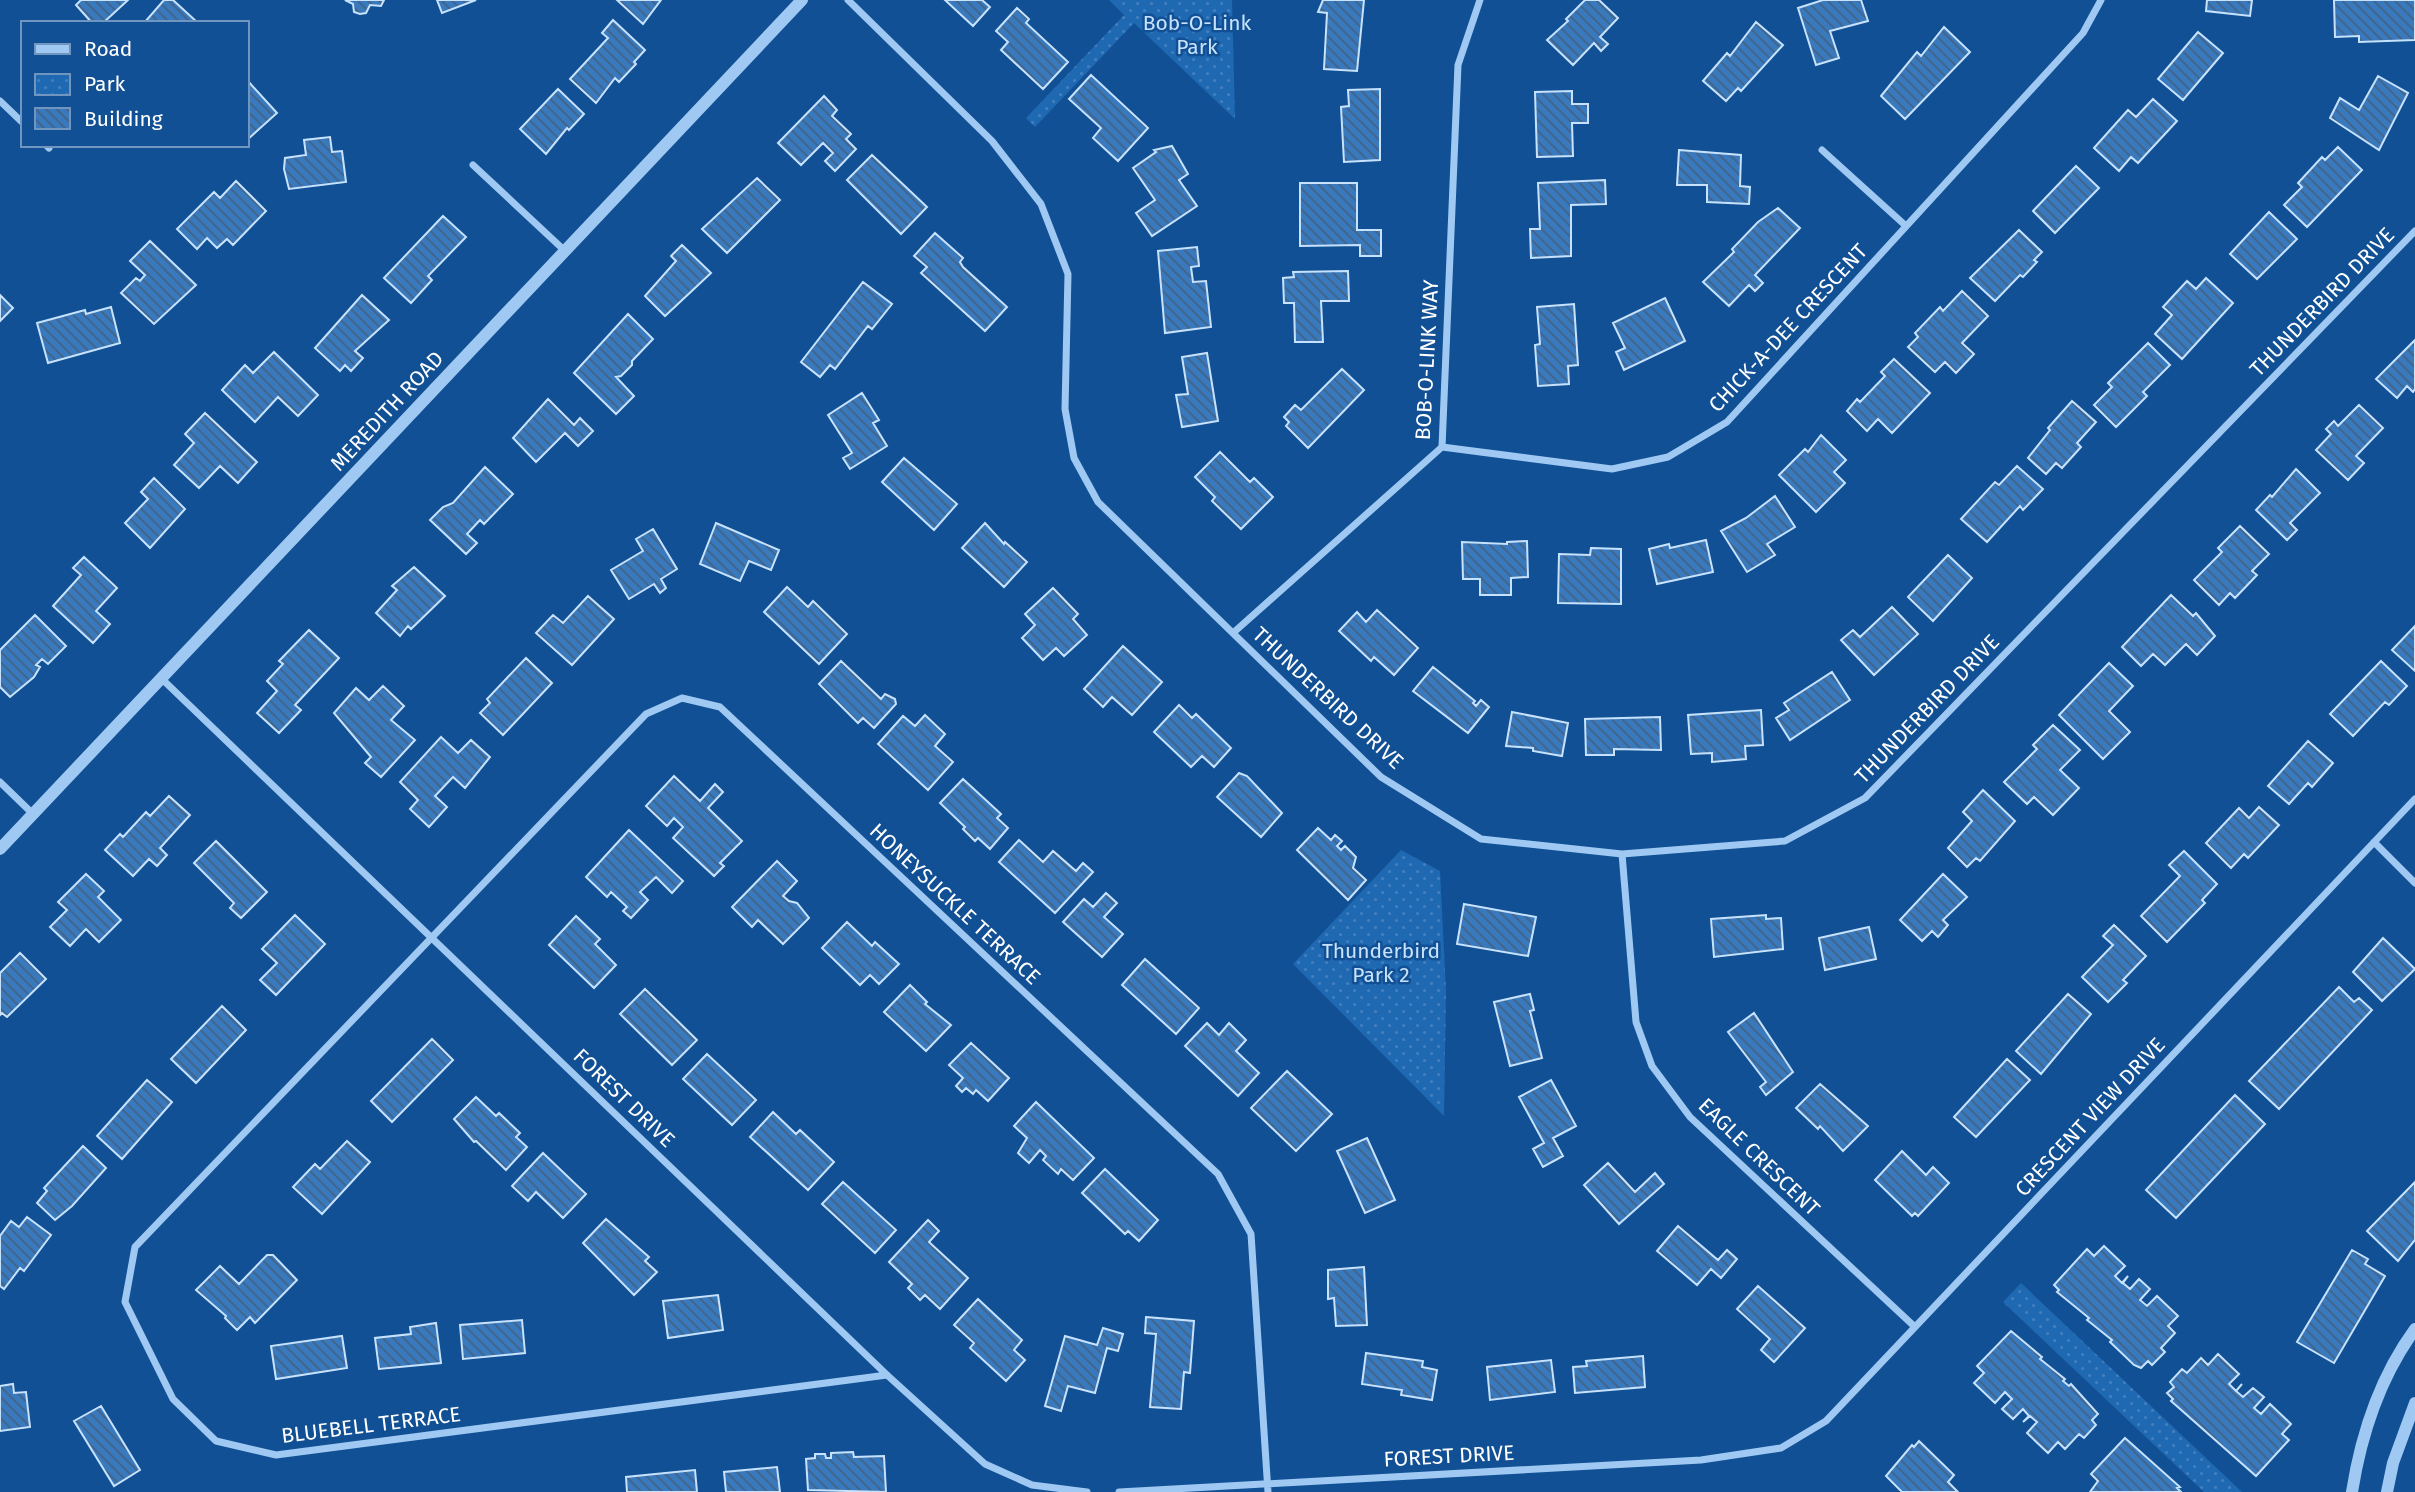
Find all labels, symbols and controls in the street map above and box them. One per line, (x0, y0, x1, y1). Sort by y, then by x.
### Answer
park label: Bob-O-Link Park (1143, 10, 1251, 60)
legend (21, 21, 248, 147)
text: Road (84, 36, 132, 62)
text: Park (84, 71, 126, 97)
text: Building (84, 106, 163, 132)
street label: THUNDERBIRD DRIVE (2244, 222, 2400, 382)
street label: CHICK-A-DEE CRESCENT (1703, 238, 1873, 418)
street label: BOB-O-LINK WAY (1410, 279, 1444, 441)
street label: MEREDITH ROAD (325, 346, 449, 476)
street label: THUNDERBIRD DRIVE (1247, 621, 1409, 775)
street label: THUNDERBIRD DRIVE (1849, 629, 2005, 789)
street label: HONEYSUCKLE TERRACE (864, 818, 1046, 990)
park label: Thunderbird Park 2 (1322, 938, 1440, 988)
street label: CRESCENT VIEW DRIVE (2010, 1032, 2170, 1202)
street label: FOREST DRIVE (568, 1043, 680, 1153)
street label: EAGLE CRESCENT (1693, 1093, 1825, 1222)
street label: BLUEBELL TERRACE (280, 1401, 462, 1449)
street label: FOREST DRIVE (1383, 1440, 1515, 1472)

